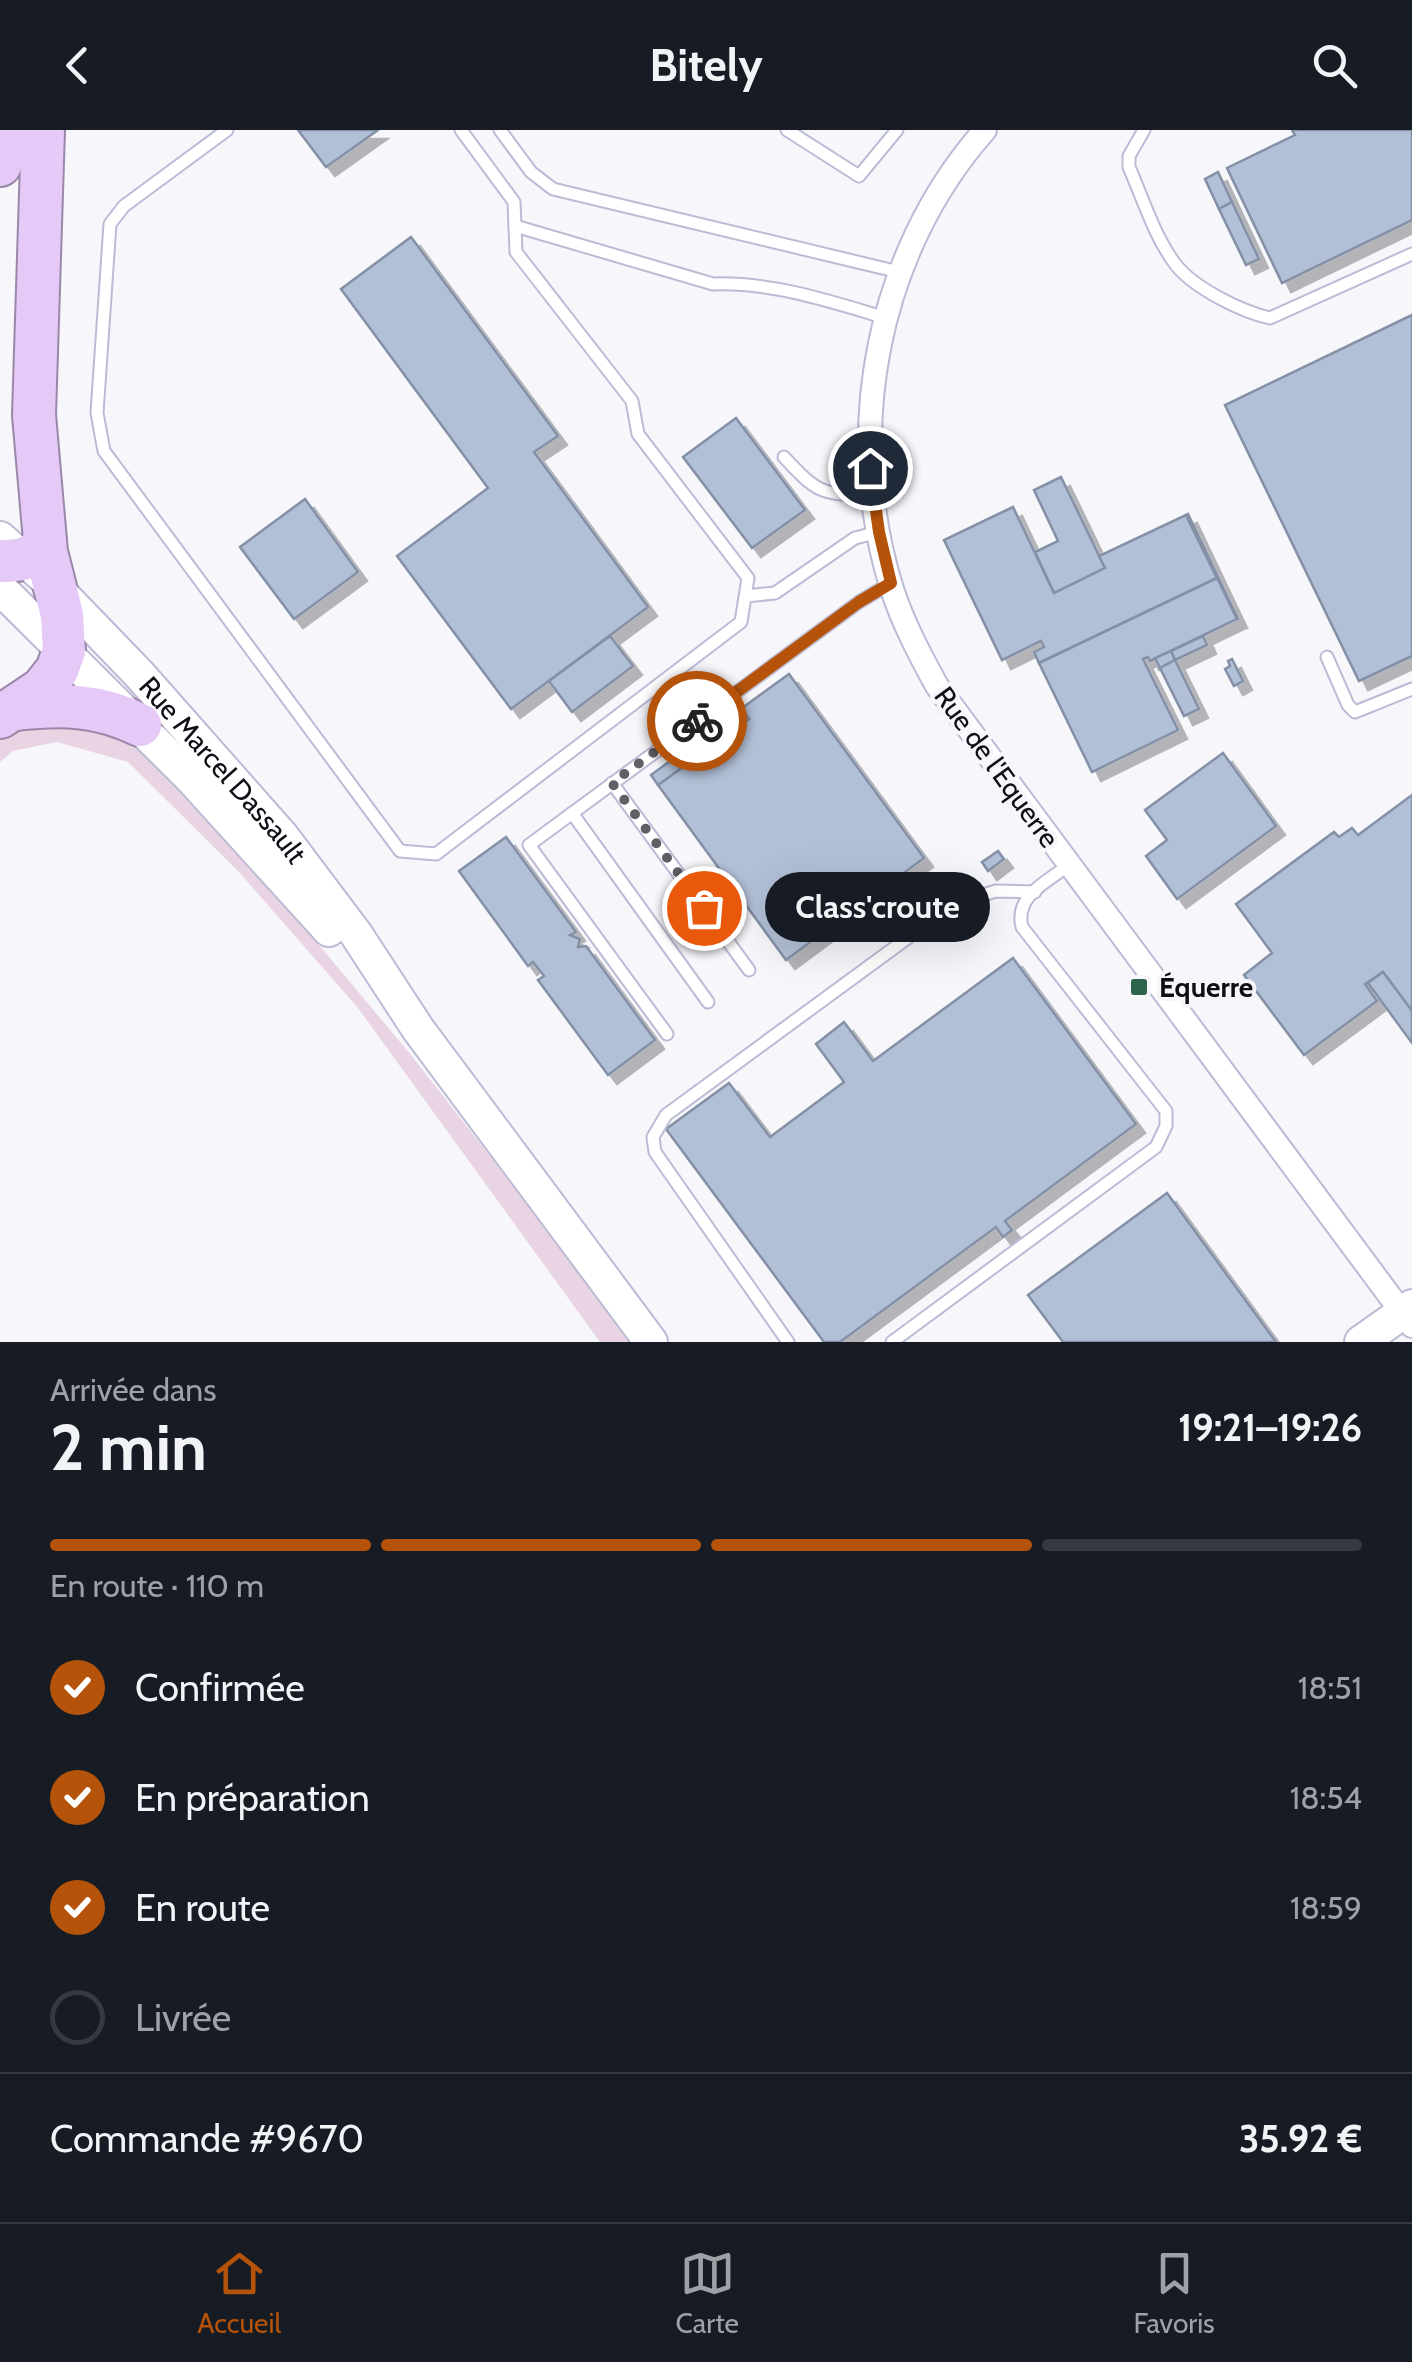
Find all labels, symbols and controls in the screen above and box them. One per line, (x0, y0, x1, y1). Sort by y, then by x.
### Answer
icon: back (50, 38, 105, 93)
text: Bitely (649, 38, 763, 92)
icon: search (1307, 38, 1362, 93)
pin (828, 426, 913, 511)
icon: home (843, 441, 898, 496)
street label: Rue Marcel Dassault (132, 669, 314, 870)
courier (647, 671, 747, 771)
street label: Rue de l'Equerre (927, 680, 1067, 854)
icon: bike (670, 694, 725, 749)
pin (662, 866, 747, 951)
callout: Class'croute (764, 873, 989, 943)
icon: bag (677, 881, 732, 936)
text: Class'croute (795, 887, 960, 926)
place label: Équerre (1159, 970, 1253, 1004)
marker: Équerre (1128, 976, 1150, 998)
text: Arrivée dans (50, 1370, 216, 1409)
text: 19:21–19:26 (1178, 1404, 1362, 1451)
text: 2 min (50, 1407, 207, 1486)
text: En route · 110 m (50, 1566, 264, 1605)
icon: check (50, 1660, 105, 1715)
text: Confirmée (135, 1664, 305, 1711)
text: 18:51 (1298, 1668, 1362, 1707)
icon: check (50, 1770, 105, 1825)
text: En préparation (135, 1774, 370, 1821)
text: 18:54 (1290, 1778, 1362, 1817)
icon: check (50, 1880, 105, 1935)
text: En route (135, 1884, 270, 1931)
text: 18:59 (1290, 1888, 1362, 1927)
text: Livrée (135, 1994, 231, 2041)
text: Commande #9670 (50, 2115, 364, 2162)
text: 35.92 € (1239, 2115, 1362, 2162)
tab: Accueil (197, 2246, 281, 2340)
tab: Carte (676, 2246, 739, 2340)
tab: Favoris (1133, 2246, 1215, 2340)

